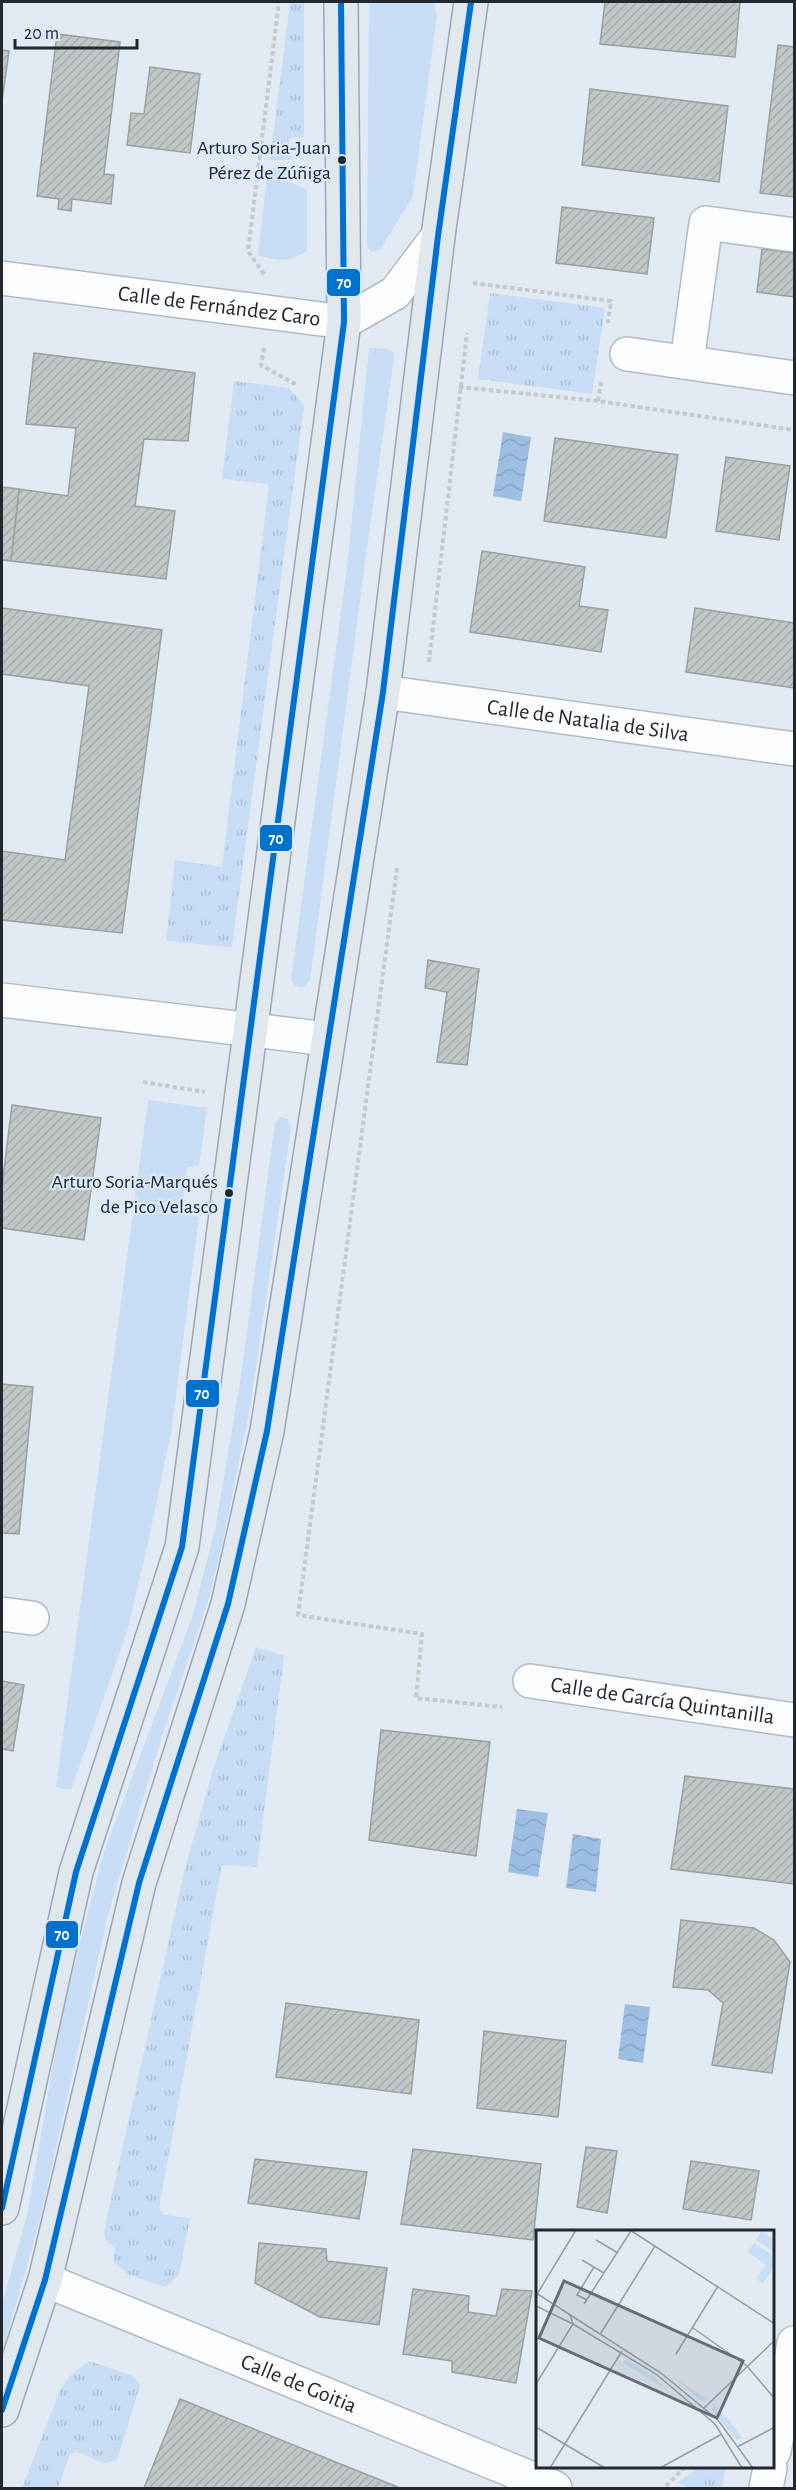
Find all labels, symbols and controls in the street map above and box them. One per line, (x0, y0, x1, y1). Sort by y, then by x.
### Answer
scale bar (15, 12, 136, 50)
text: 20 m (24, 25, 59, 43)
place label: Arturo Soria-Juan Pérez de Zúñiga (197, 138, 331, 183)
marker: Arturo Soria-Juan Pérez de Zúñiga (336, 154, 348, 166)
line badge: 70 (326, 268, 361, 297)
text: 70 (336, 275, 352, 291)
street label: Calle de Fernández Caro (117, 282, 322, 330)
street label: Calle de Natalia de Silva (486, 696, 690, 745)
line badge: 70 (259, 824, 293, 852)
text: 70 (268, 831, 284, 847)
place label: Arturo Soria-Marqués de Pico Velasco (51, 1172, 218, 1217)
marker: Arturo Soria-Marqués de Pico Velasco (223, 1187, 235, 1199)
line badge: 70 (185, 1379, 220, 1408)
text: 70 (194, 1386, 210, 1402)
street label: Calle de García Quintanilla (549, 1673, 776, 1728)
line badge: 70 (45, 1920, 79, 1949)
text: 70 (54, 1927, 70, 1943)
inset map (536, 2230, 775, 2469)
street label: Calle de Goitia (238, 2350, 360, 2417)

